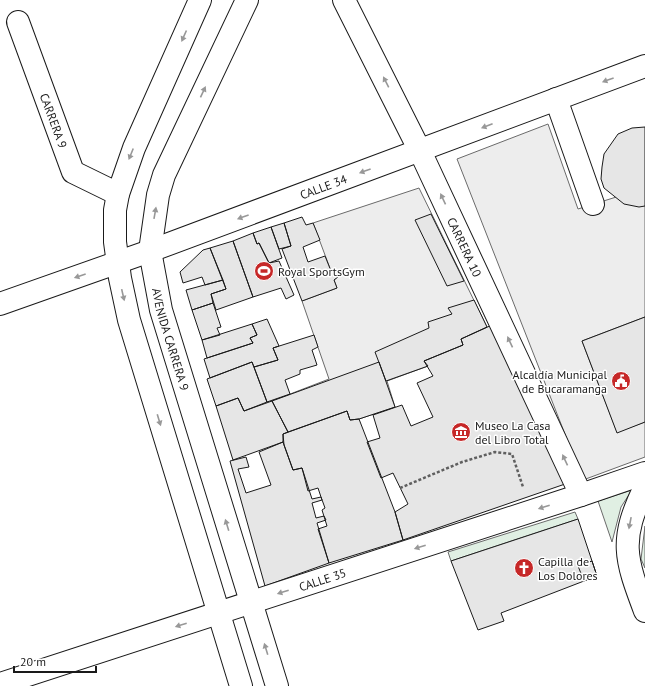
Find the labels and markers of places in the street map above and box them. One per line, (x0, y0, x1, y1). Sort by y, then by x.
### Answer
sports icon: Royal SportsGym (253, 260, 275, 282)
place label: Royal SportsGym (278, 264, 365, 279)
place label: Alcaldía Municipal de Bucaramanga (512, 367, 607, 396)
public building icon: Alcaldía Municipal de Bucaramanga (610, 370, 632, 392)
place label: Museo La Casa del Libro Total (475, 418, 550, 447)
museum icon: Museo La Casa del Libro Total (450, 421, 472, 443)
place label: Capilla de Los Dolores (538, 554, 598, 583)
church icon: Capilla de Los Dolores (513, 557, 535, 579)

